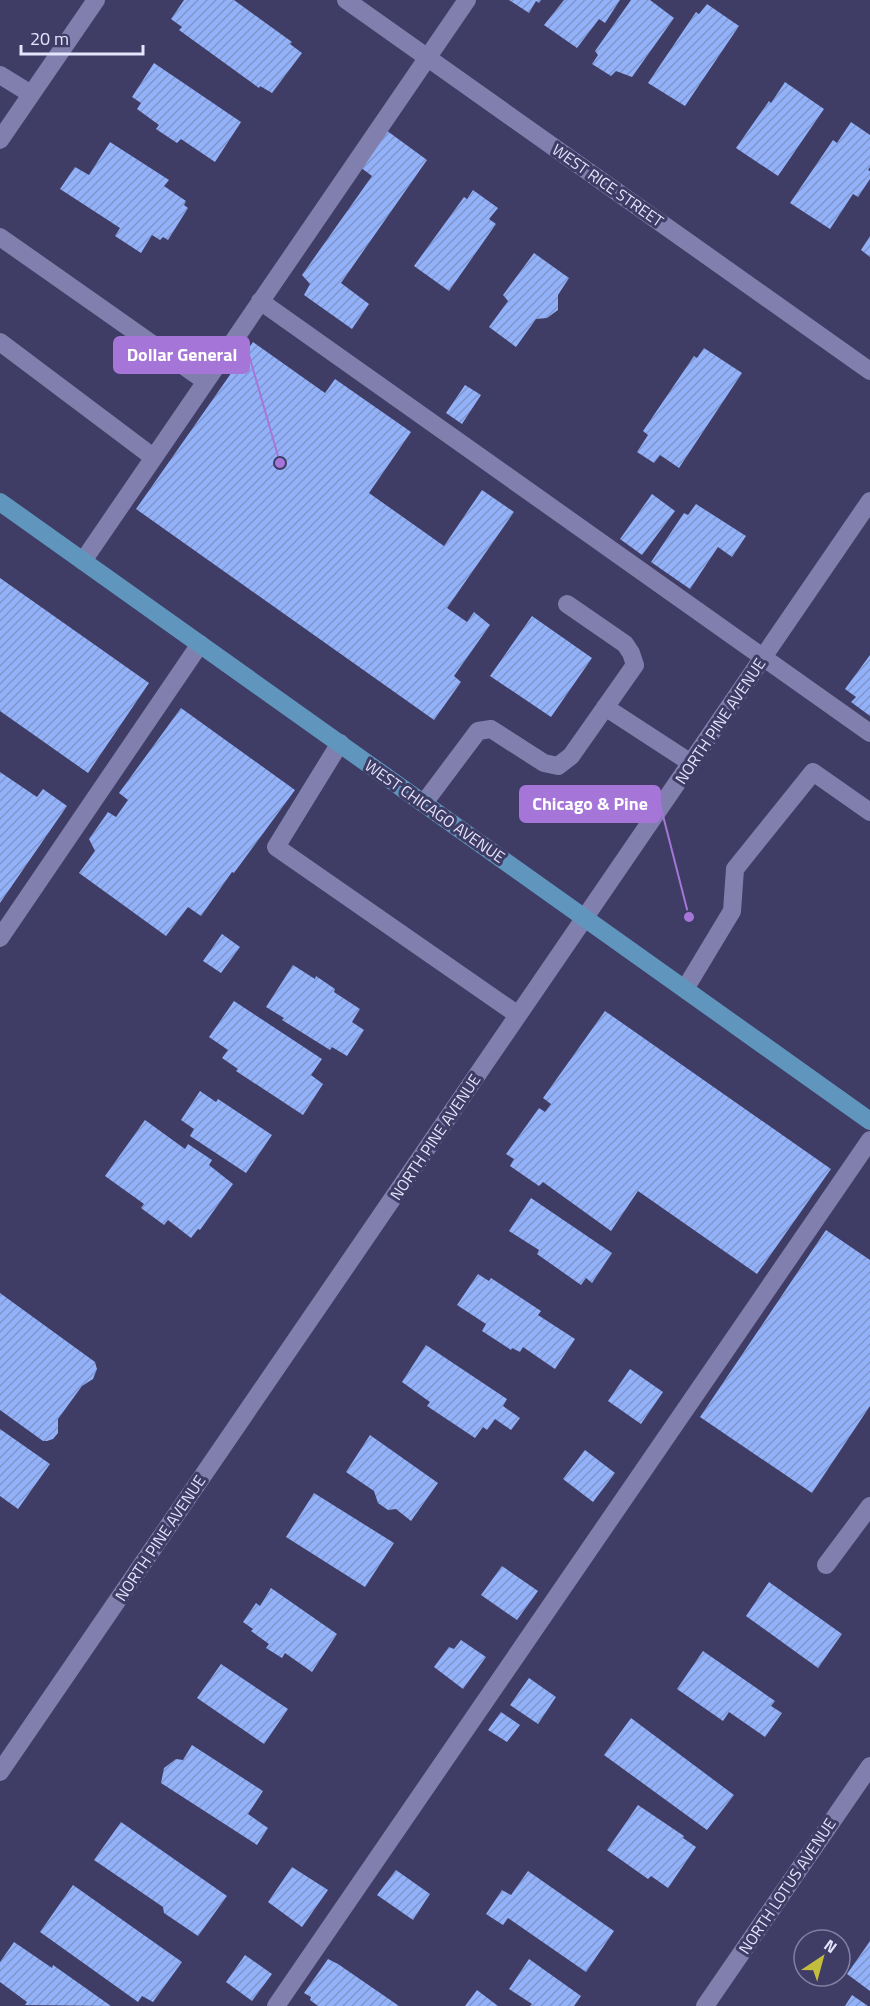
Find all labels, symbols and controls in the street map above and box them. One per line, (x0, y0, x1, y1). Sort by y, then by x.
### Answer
scale bar (21, 18, 142, 56)
text: 20 m (30, 25, 69, 52)
street label: WEST RICE STREET (547, 137, 669, 233)
callout: Dollar General (114, 337, 249, 373)
text: Dollar General (127, 341, 237, 368)
street label: NORTH PINE AVENUE (669, 653, 771, 789)
street label: WEST CHICAGO AVENUE (360, 753, 510, 869)
callout: Chicago & Pine (520, 786, 660, 822)
text: Chicago & Pine (532, 790, 648, 817)
street label: NORTH PINE AVENUE (384, 1069, 486, 1205)
street label: NORTH PINE AVENUE (109, 1470, 211, 1606)
street label: NORTH LOTUS AVENUE (734, 1815, 840, 1957)
north arrow (792, 1928, 852, 1988)

